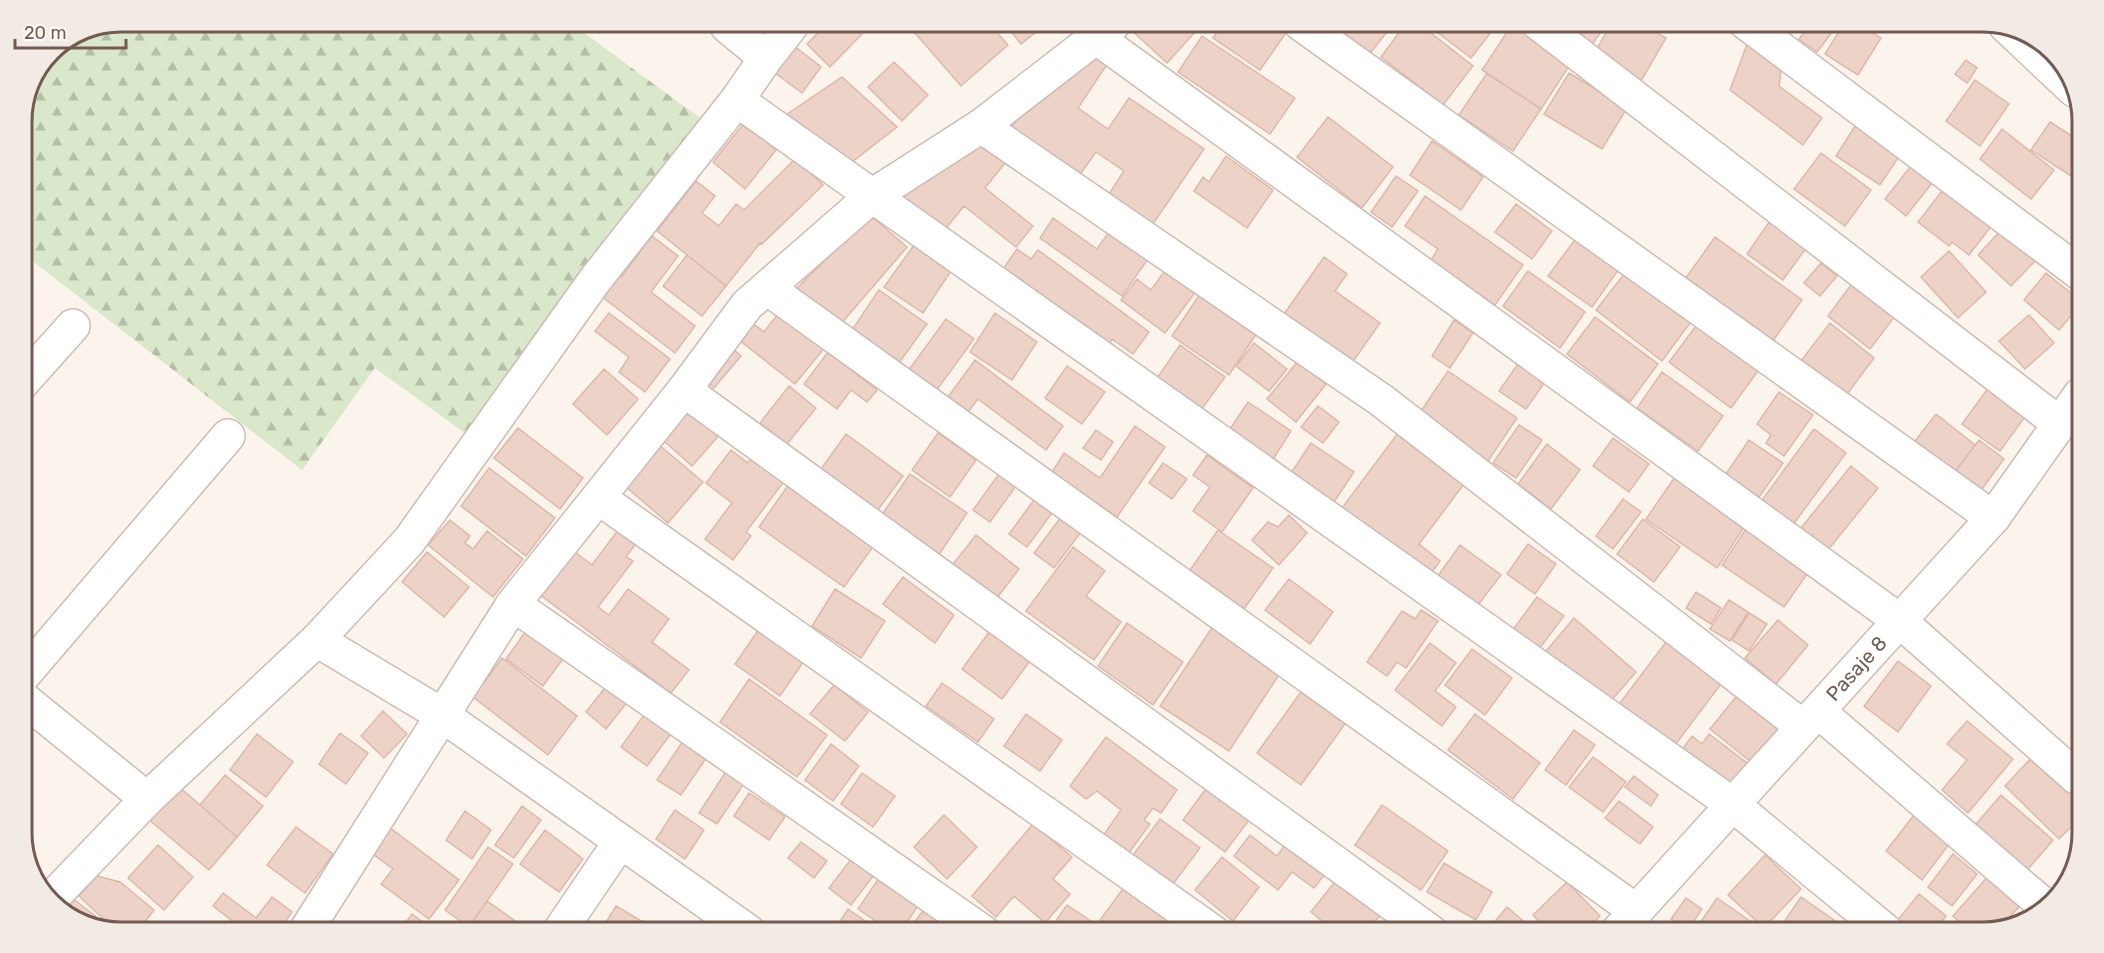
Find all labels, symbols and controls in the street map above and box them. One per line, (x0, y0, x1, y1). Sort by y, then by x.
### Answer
scale bar (15, 12, 126, 50)
text: 20 m (24, 22, 66, 44)
street label: Pasaje 8 (1821, 631, 1892, 706)

